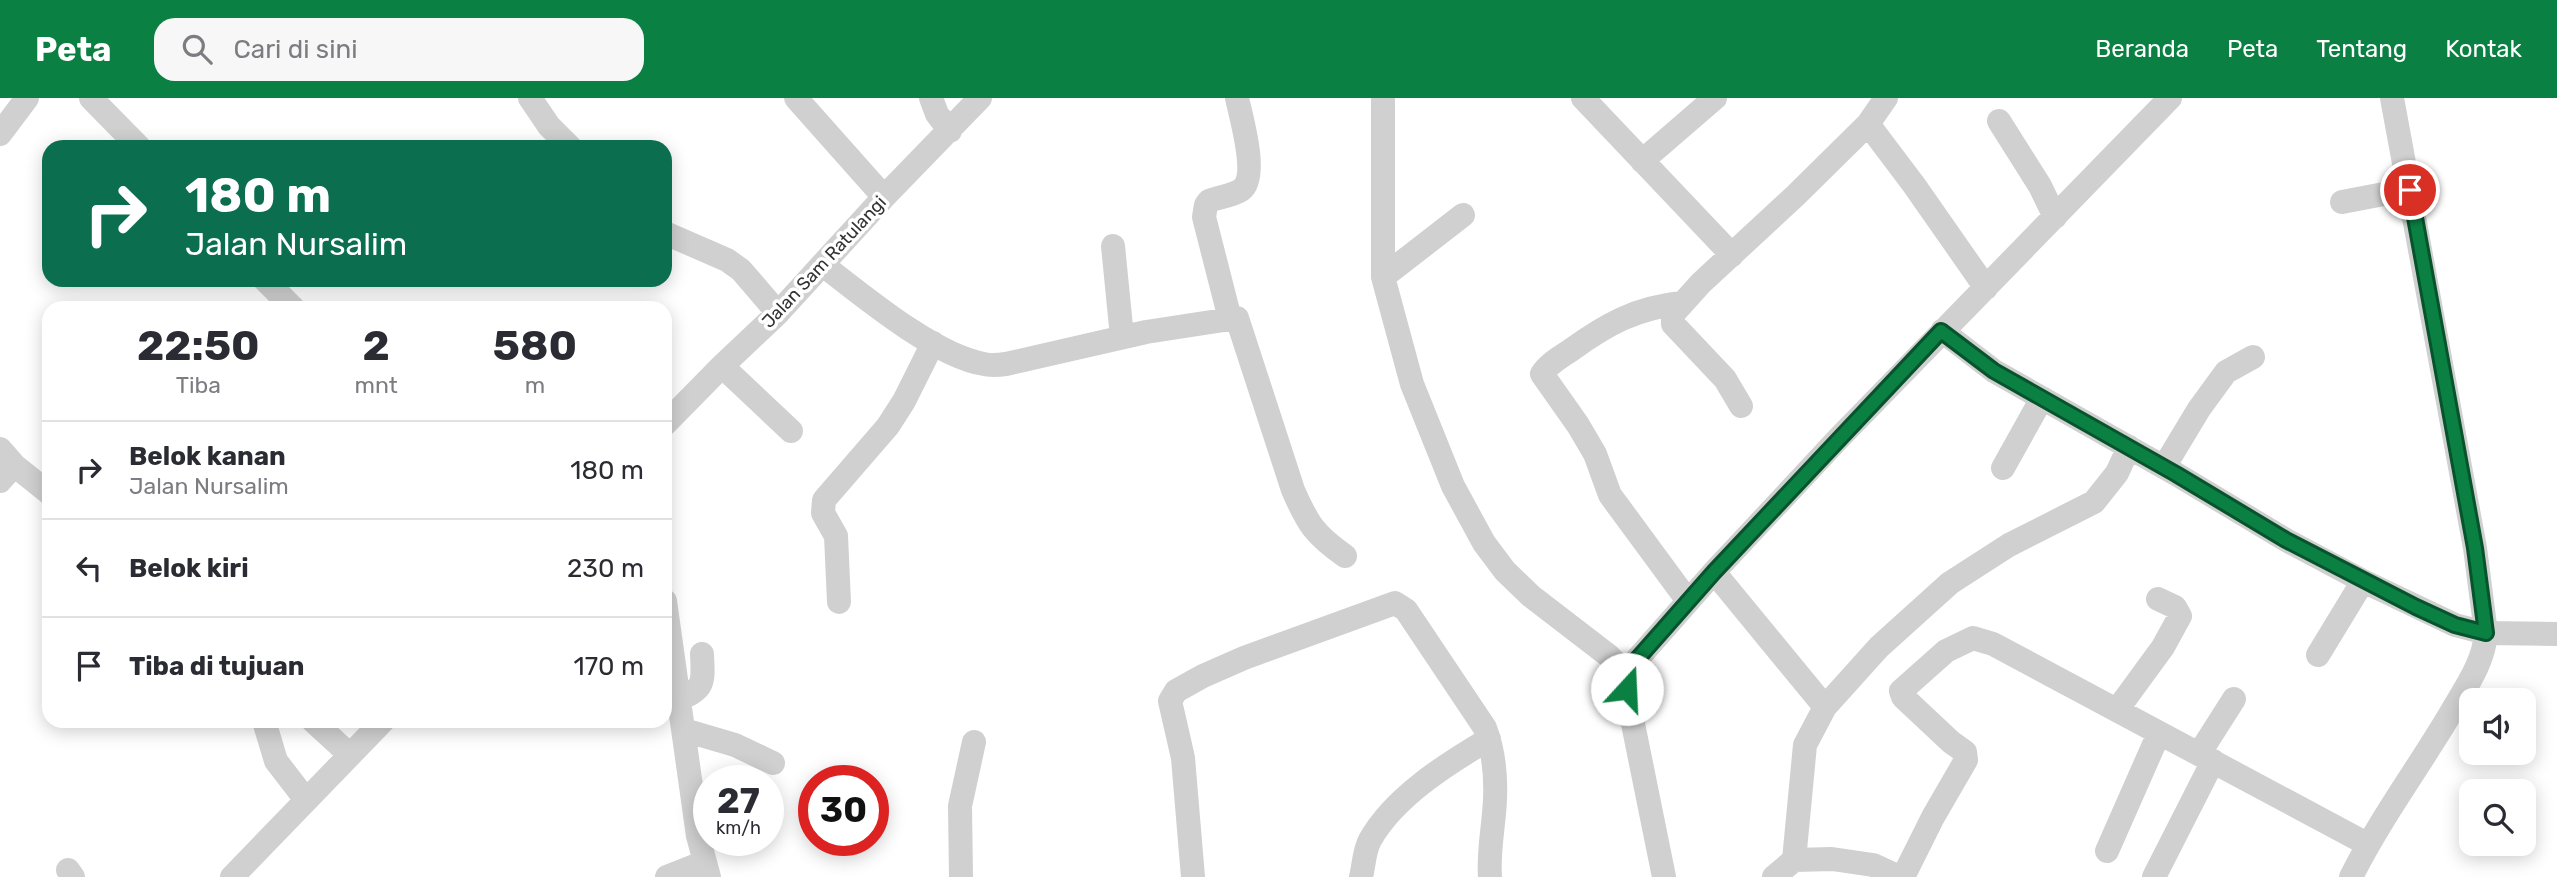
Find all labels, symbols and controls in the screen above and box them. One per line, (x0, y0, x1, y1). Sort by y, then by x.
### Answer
search box (154, 18, 644, 81)
text: Peta (35, 30, 112, 69)
icon: search (178, 30, 216, 68)
text: Cari di sini (234, 34, 357, 65)
text: Beranda (2095, 35, 2189, 63)
text: Peta (2227, 35, 2278, 63)
text: Tentang (2316, 35, 2407, 63)
text: Kontak (2445, 35, 2522, 63)
pin (2380, 160, 2440, 220)
text: 180 m (185, 166, 331, 224)
icon: right (70, 168, 161, 259)
icon: arrive (2391, 171, 2429, 209)
street label: Jalan Sam Ratulangi (757, 191, 891, 333)
text: Jalan Nursalim (185, 225, 407, 263)
text: 22:50 (137, 321, 260, 371)
text: 2 (363, 321, 390, 371)
text: 580 (493, 321, 577, 371)
text: Tiba (176, 371, 221, 399)
text: mnt (355, 371, 398, 399)
text: m (525, 371, 545, 399)
text: Belok kanan (129, 441, 286, 472)
icon: right (70, 451, 108, 489)
text: 180 m (570, 455, 644, 486)
text: Jalan Nursalim (129, 472, 289, 500)
icon: left (70, 549, 108, 587)
text: Belok kiri (129, 553, 249, 584)
text: 230 m (567, 553, 644, 584)
icon: arrive (70, 647, 108, 685)
text: Tiba di tujuan (129, 651, 304, 682)
text: 170 m (574, 651, 644, 682)
position arrow (1590, 652, 1664, 726)
map controls (2459, 688, 2536, 856)
button: sound (2459, 688, 2536, 765)
speed limit sign: 30 (798, 765, 889, 856)
button: search (2459, 779, 2536, 856)
text: 27 (717, 780, 760, 822)
text: km/h (716, 817, 761, 839)

